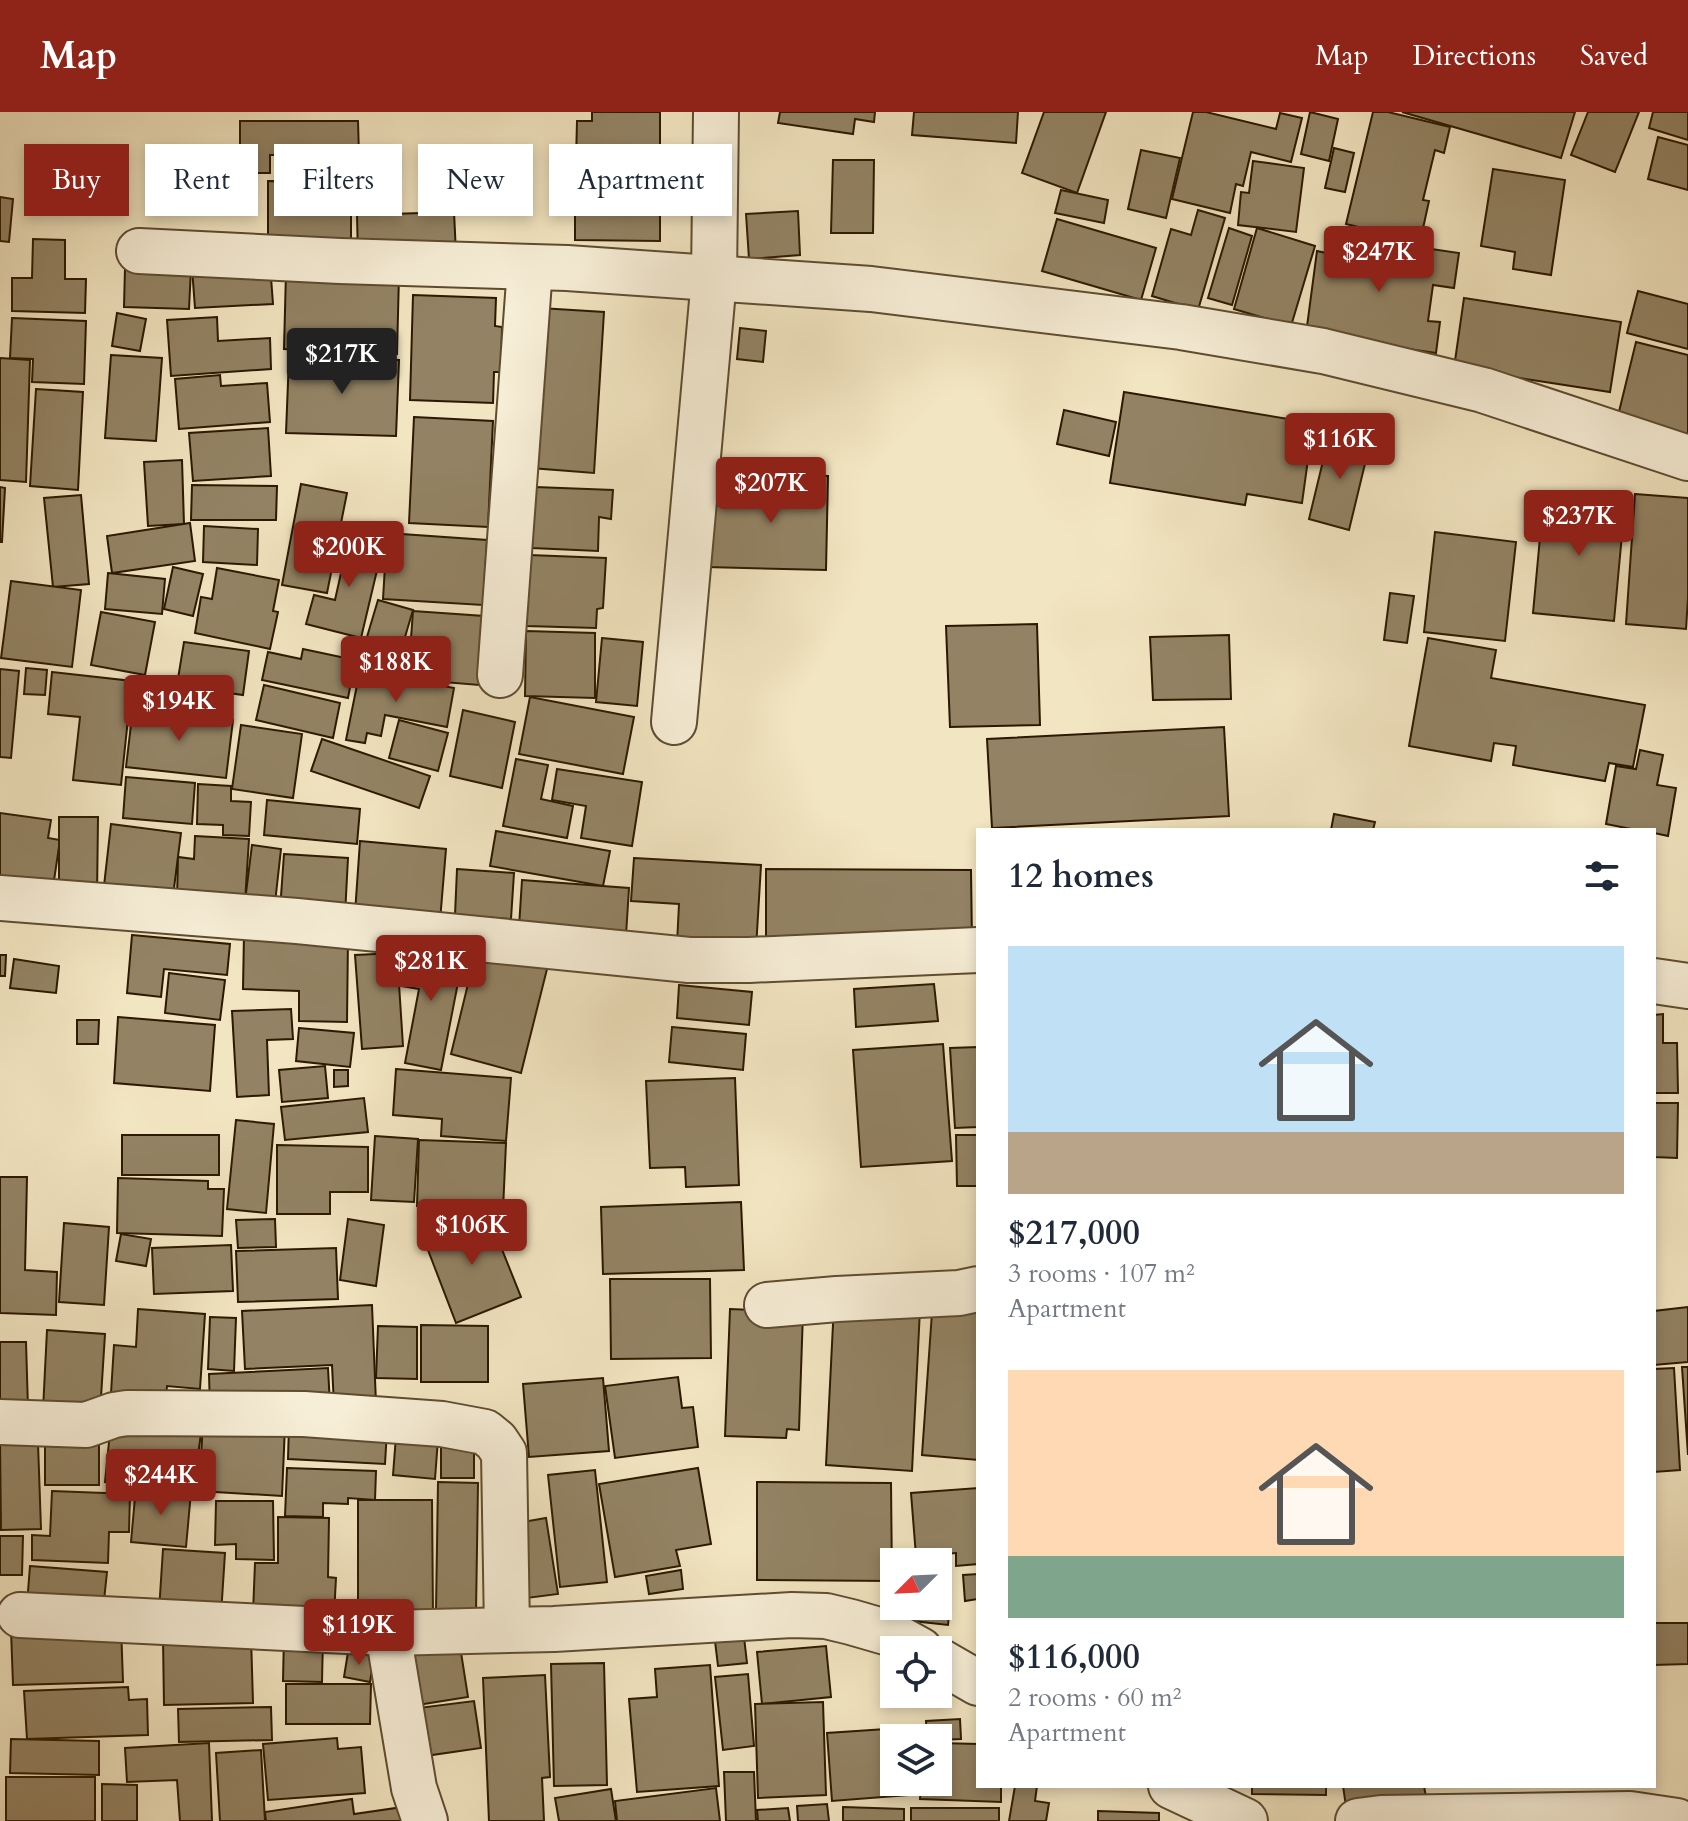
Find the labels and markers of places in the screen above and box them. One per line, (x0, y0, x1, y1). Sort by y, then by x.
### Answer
pin: $247K (1323, 226, 1435, 294)
pin: $217K (286, 328, 398, 396)
pin: $116K (1284, 413, 1396, 481)
pin: $207K (715, 457, 827, 525)
pin: $237K (1523, 490, 1635, 558)
pin: $200K (293, 521, 405, 589)
pin: $188K (340, 636, 452, 704)
pin: $194K (123, 675, 235, 743)
pin: $281K (375, 935, 487, 1003)
pin: $106K (416, 1199, 528, 1267)
pin: $244K (105, 1449, 217, 1517)
pin: $119K (303, 1599, 415, 1667)

